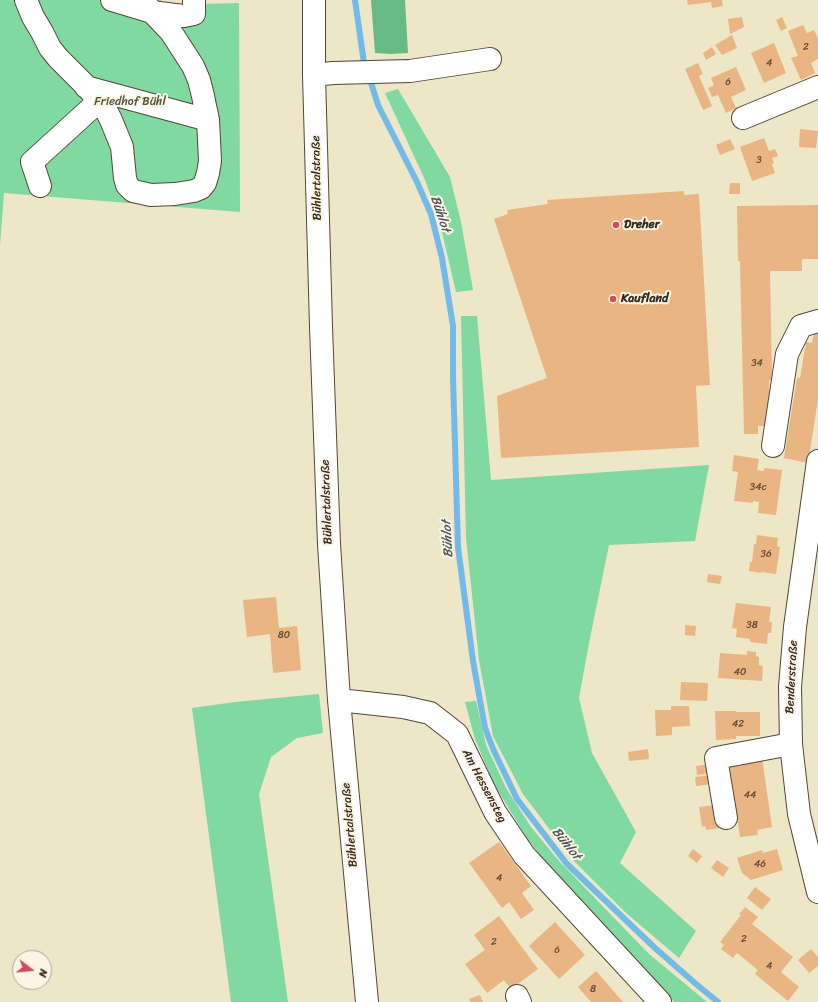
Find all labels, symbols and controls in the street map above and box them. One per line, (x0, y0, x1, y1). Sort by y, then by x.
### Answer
house number: 2 (803, 41, 809, 53)
house number: 4 (766, 57, 772, 69)
house number: 6 (725, 76, 731, 88)
park label: Friedhof Bühl (94, 95, 166, 109)
street label: Bühlertalstraße (309, 135, 325, 221)
house number: 3 (756, 154, 762, 166)
water label: Bühlot (427, 194, 453, 234)
place label: Dreher (624, 218, 660, 232)
marker: Dreher (611, 220, 621, 230)
place label: Kaufland (621, 292, 668, 306)
marker: Kaufland (608, 294, 618, 304)
house number: 34 (751, 357, 763, 369)
street label: Bühlertalstraße (318, 459, 336, 545)
house number: 34c (750, 481, 766, 493)
water label: Bühlot (439, 520, 457, 558)
house number: 36 (760, 548, 772, 560)
house number: 38 (746, 619, 758, 631)
house number: 80 (278, 629, 290, 641)
street label: Benderstraße (783, 640, 801, 714)
house number: 40 (734, 666, 746, 678)
house number: 42 (732, 718, 744, 730)
street label: Am Hessensteg (459, 747, 509, 825)
street label: Bühlertalstraße (339, 782, 361, 868)
house number: 44 (744, 789, 756, 801)
water label: Bühlot (548, 825, 584, 863)
house number: 46 (754, 858, 766, 870)
house number: 4 (496, 872, 502, 884)
house number: 2 (741, 933, 747, 945)
house number: 2 (491, 936, 497, 948)
house number: 6 (554, 944, 560, 956)
north arrow (12, 950, 52, 990)
house number: 4 (766, 960, 772, 972)
text: N (33, 967, 53, 979)
house number: 8 (590, 983, 596, 995)

